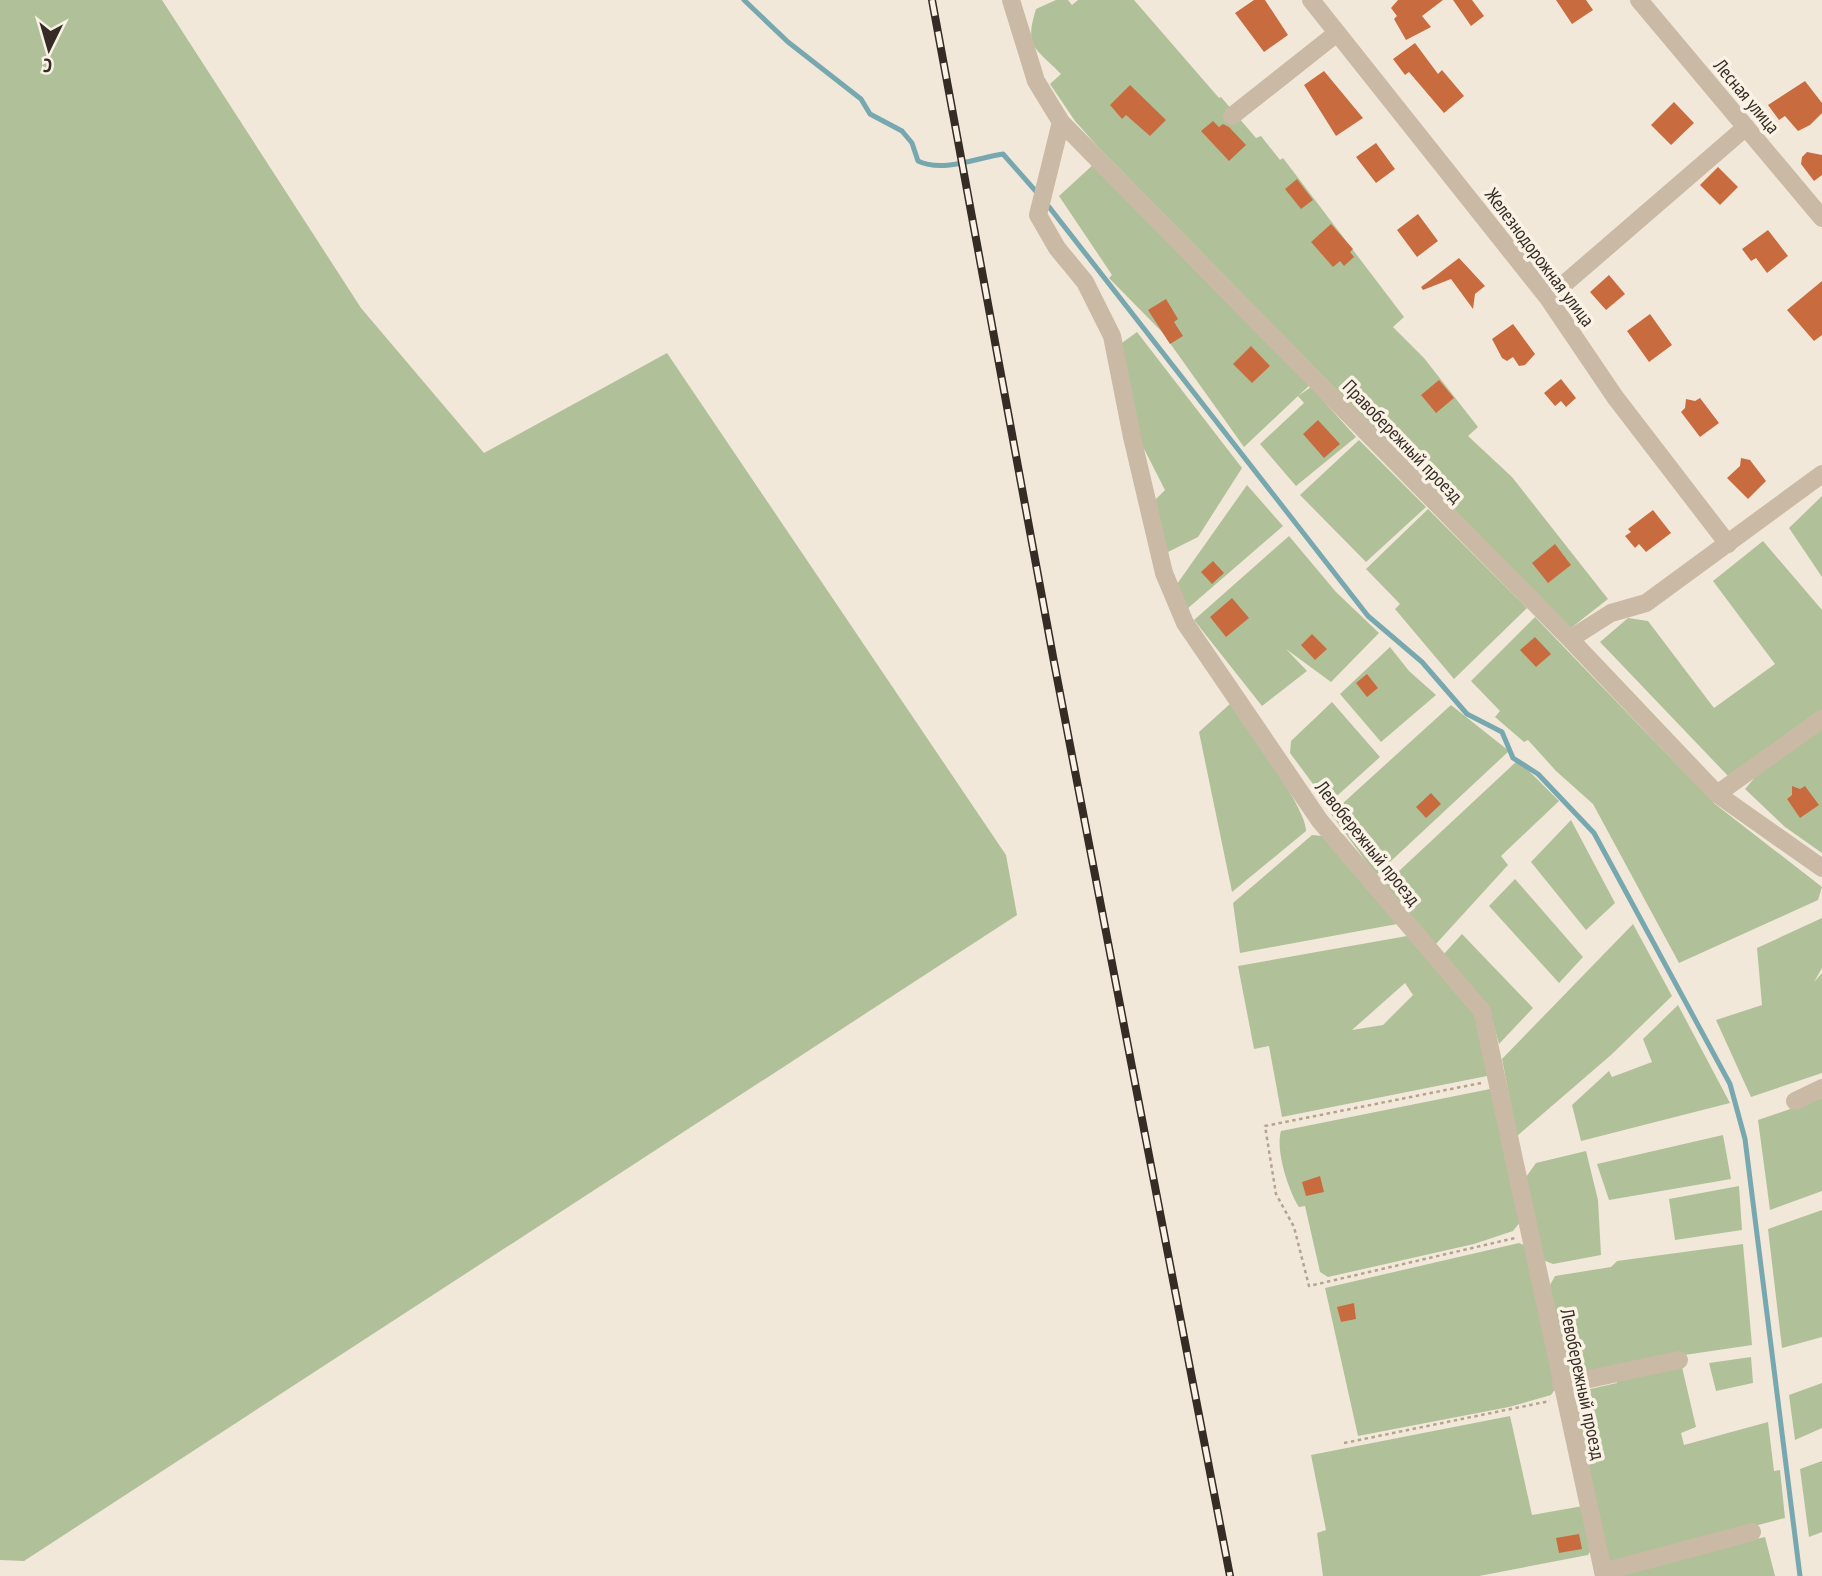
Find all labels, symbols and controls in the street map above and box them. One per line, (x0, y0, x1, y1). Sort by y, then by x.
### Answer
north arrow (14, 14, 84, 84)
street label: Лесная улица (1708, 53, 1785, 138)
text: С (42, 54, 53, 78)
street label: Железнодорожная улица (1479, 182, 1600, 331)
street label: Правобережный проезд (1338, 374, 1468, 508)
street label: Левобережный проезд (1310, 775, 1426, 911)
street label: Левобережный проезд (1555, 1305, 1611, 1462)

